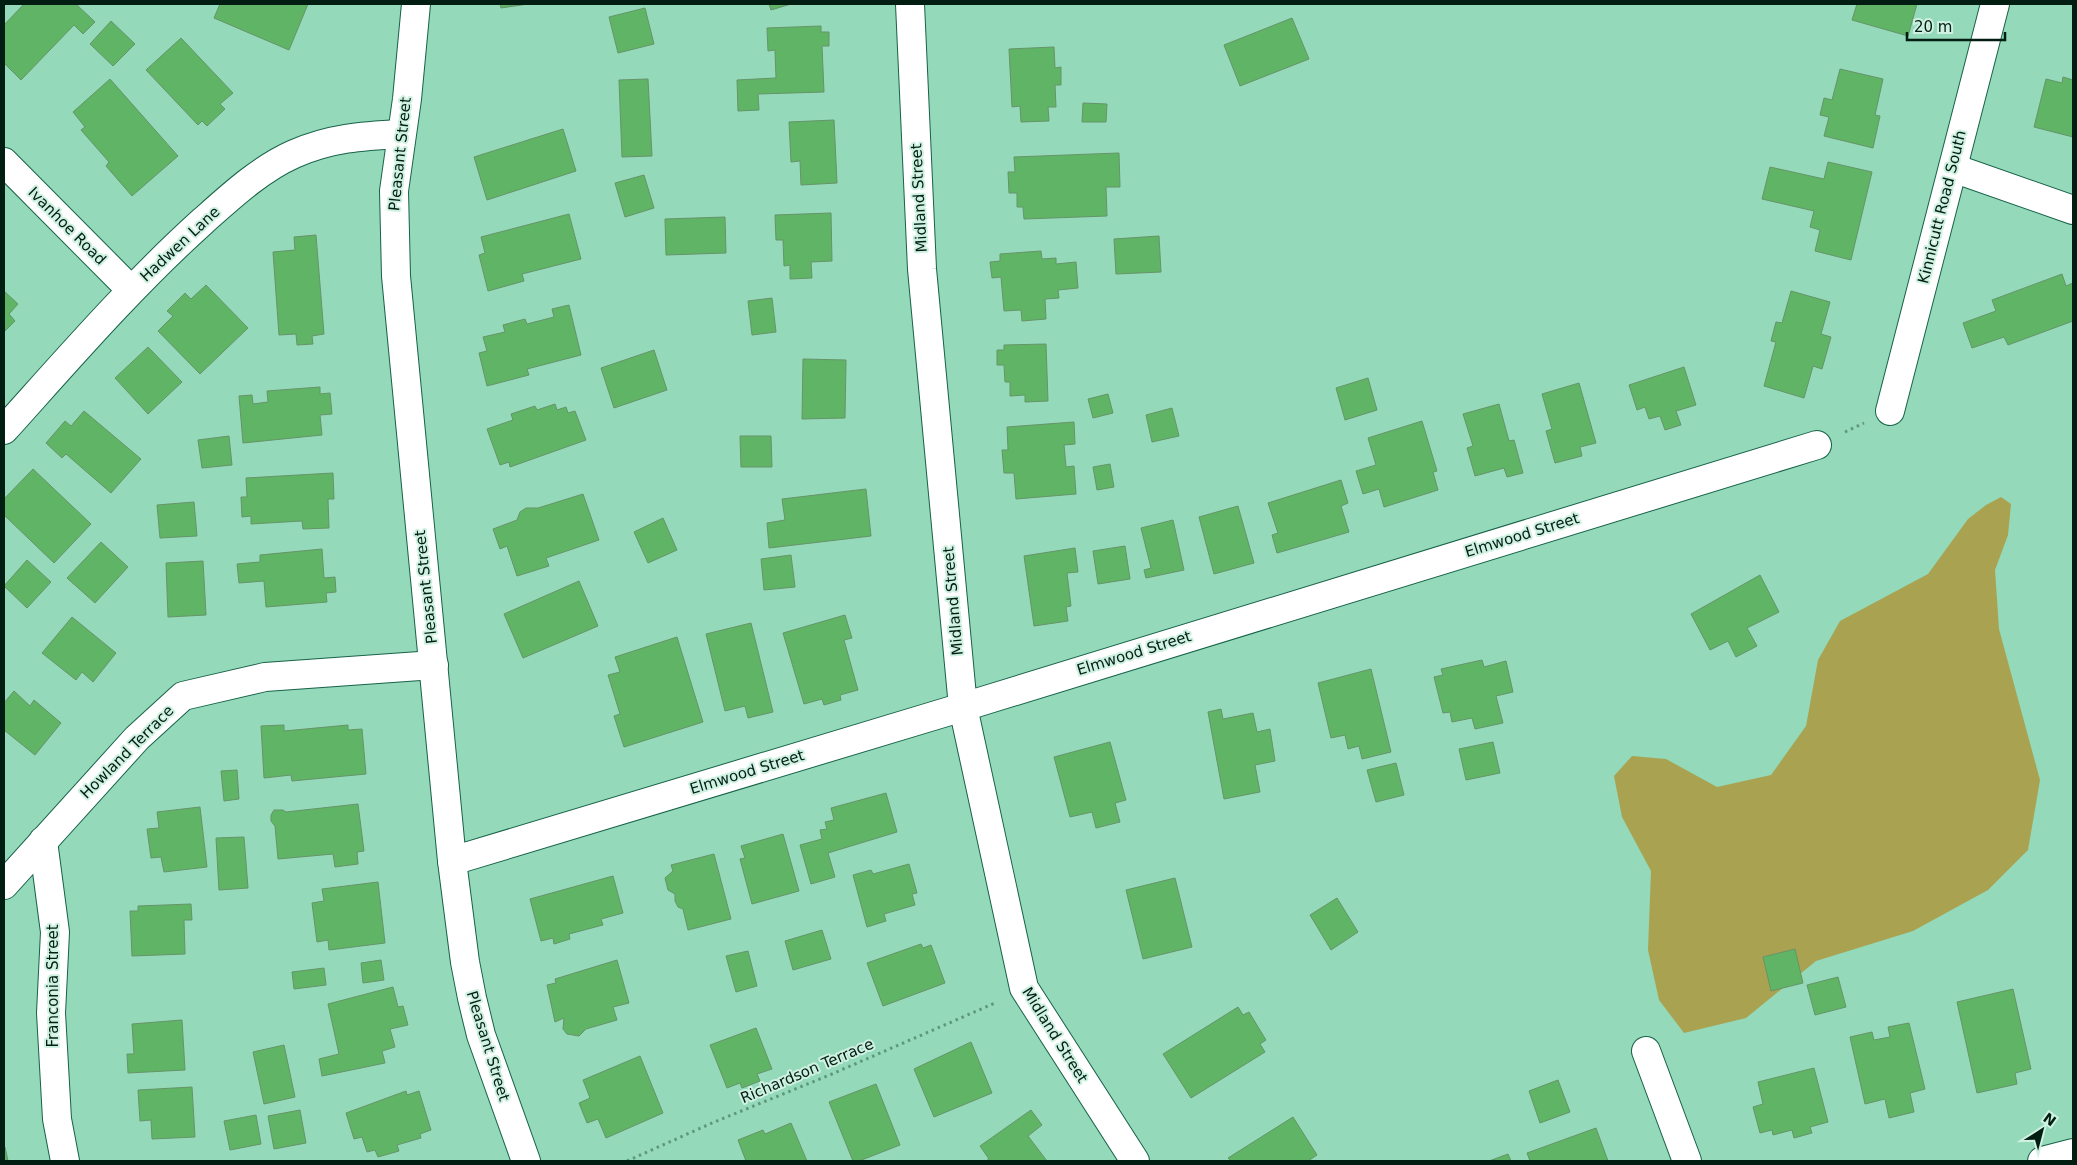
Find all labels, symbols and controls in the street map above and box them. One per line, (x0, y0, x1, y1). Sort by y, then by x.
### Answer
scale bar (1907, 10, 2004, 42)
text: 20 m (1914, 18, 1952, 36)
street label: Pleasant Street (385, 96, 415, 212)
street label: Kinnicutt Road South (1914, 128, 1970, 286)
street label: Midland Street (907, 143, 931, 253)
street label: Ivanhoe Road (24, 183, 110, 269)
street label: Hadwen Lane (137, 203, 223, 285)
street label: Elmwood Street (1463, 509, 1582, 561)
street label: Pleasant Street (411, 529, 441, 645)
street label: Midland Street (939, 546, 967, 656)
street label: Elmwood Street (1075, 627, 1194, 679)
street label: Howland Terrace (77, 702, 177, 802)
street label: Elmwood Street (688, 746, 807, 798)
street label: Franconia Street (44, 924, 62, 1048)
street label: Midland Street (1018, 984, 1092, 1086)
street label: Pleasant Street (463, 989, 513, 1103)
street label: Richardson Terrace (738, 1035, 876, 1107)
north arrow (2017, 1105, 2067, 1155)
text: N (2040, 1110, 2059, 1129)

